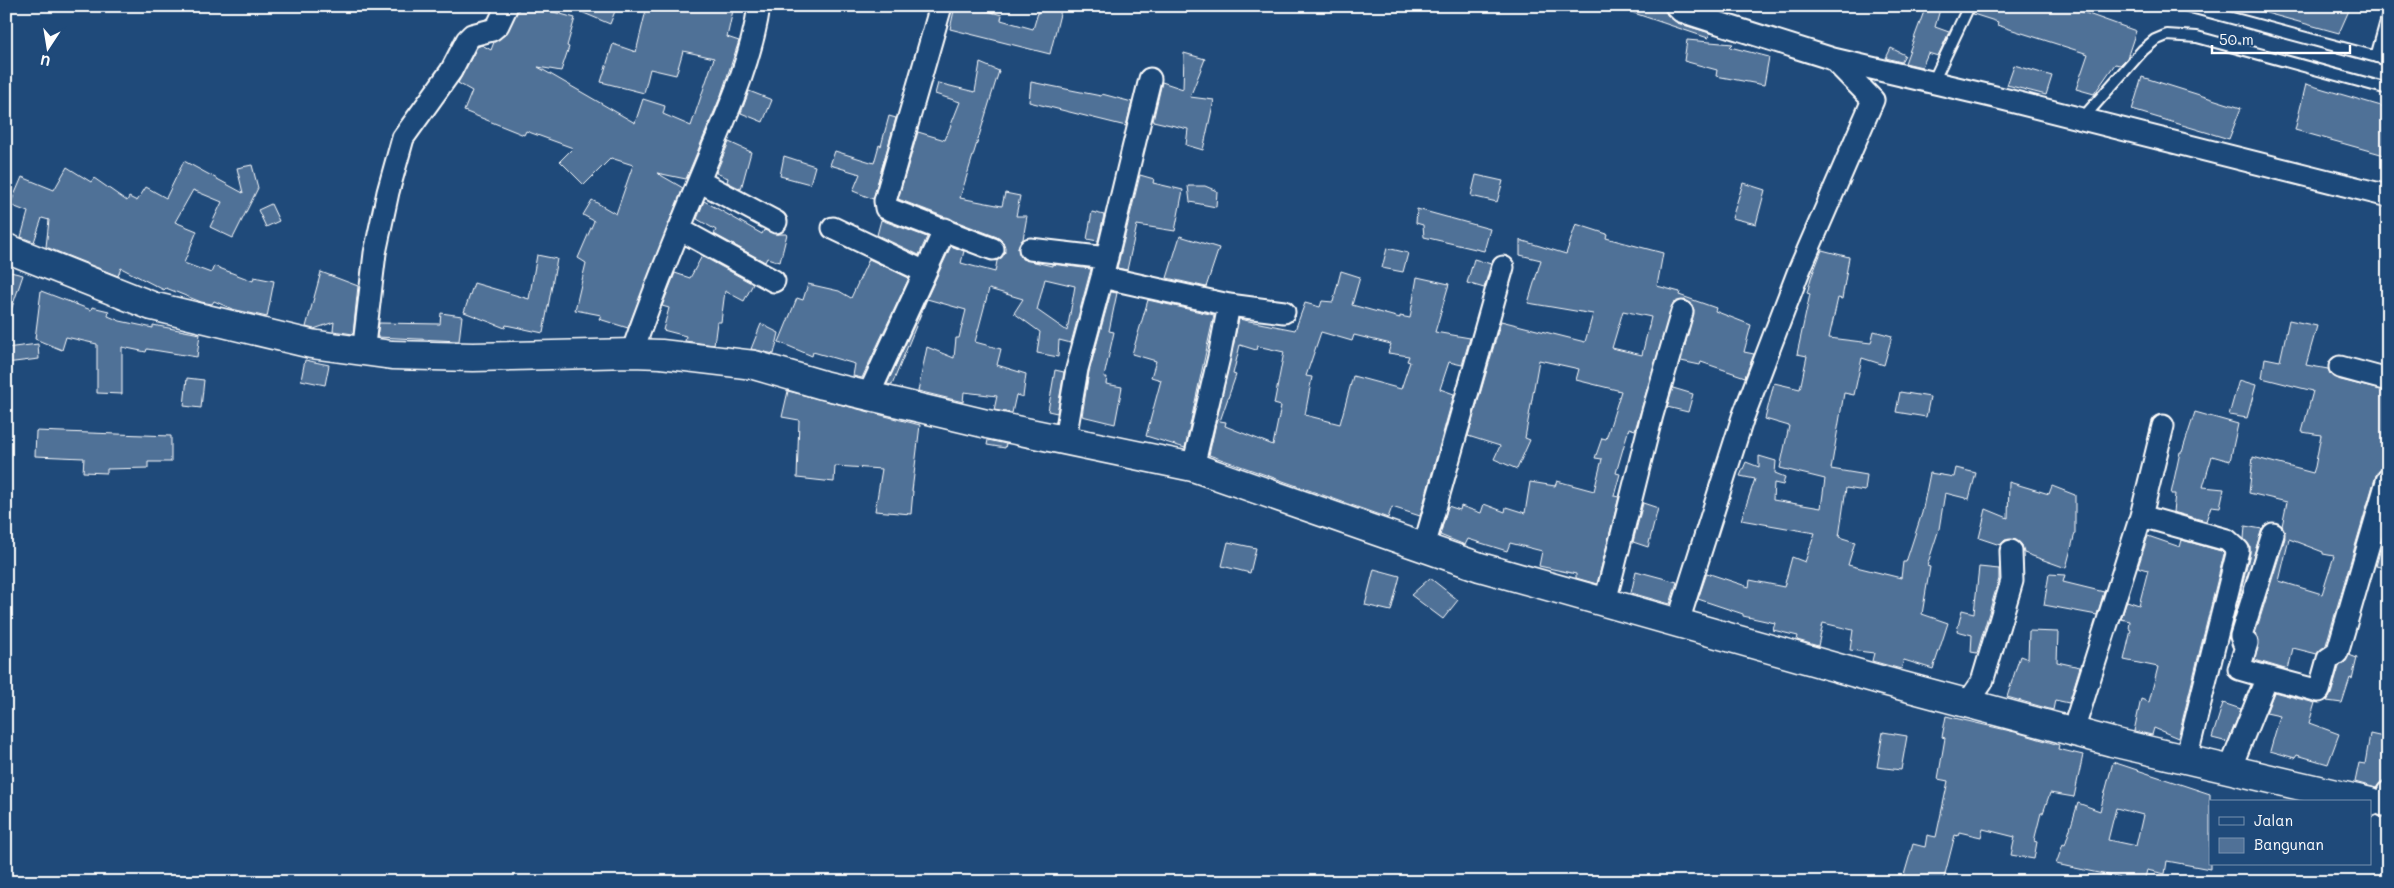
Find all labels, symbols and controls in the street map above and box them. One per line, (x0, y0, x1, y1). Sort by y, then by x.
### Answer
north arrow (22, 22, 72, 72)
scale bar (2212, 22, 2349, 54)
text: 50 m (2219, 29, 2254, 49)
text: U (38, 51, 52, 72)
legend (2209, 800, 2372, 866)
text: Jalan (2254, 810, 2293, 830)
text: Bangunan (2254, 834, 2324, 854)

